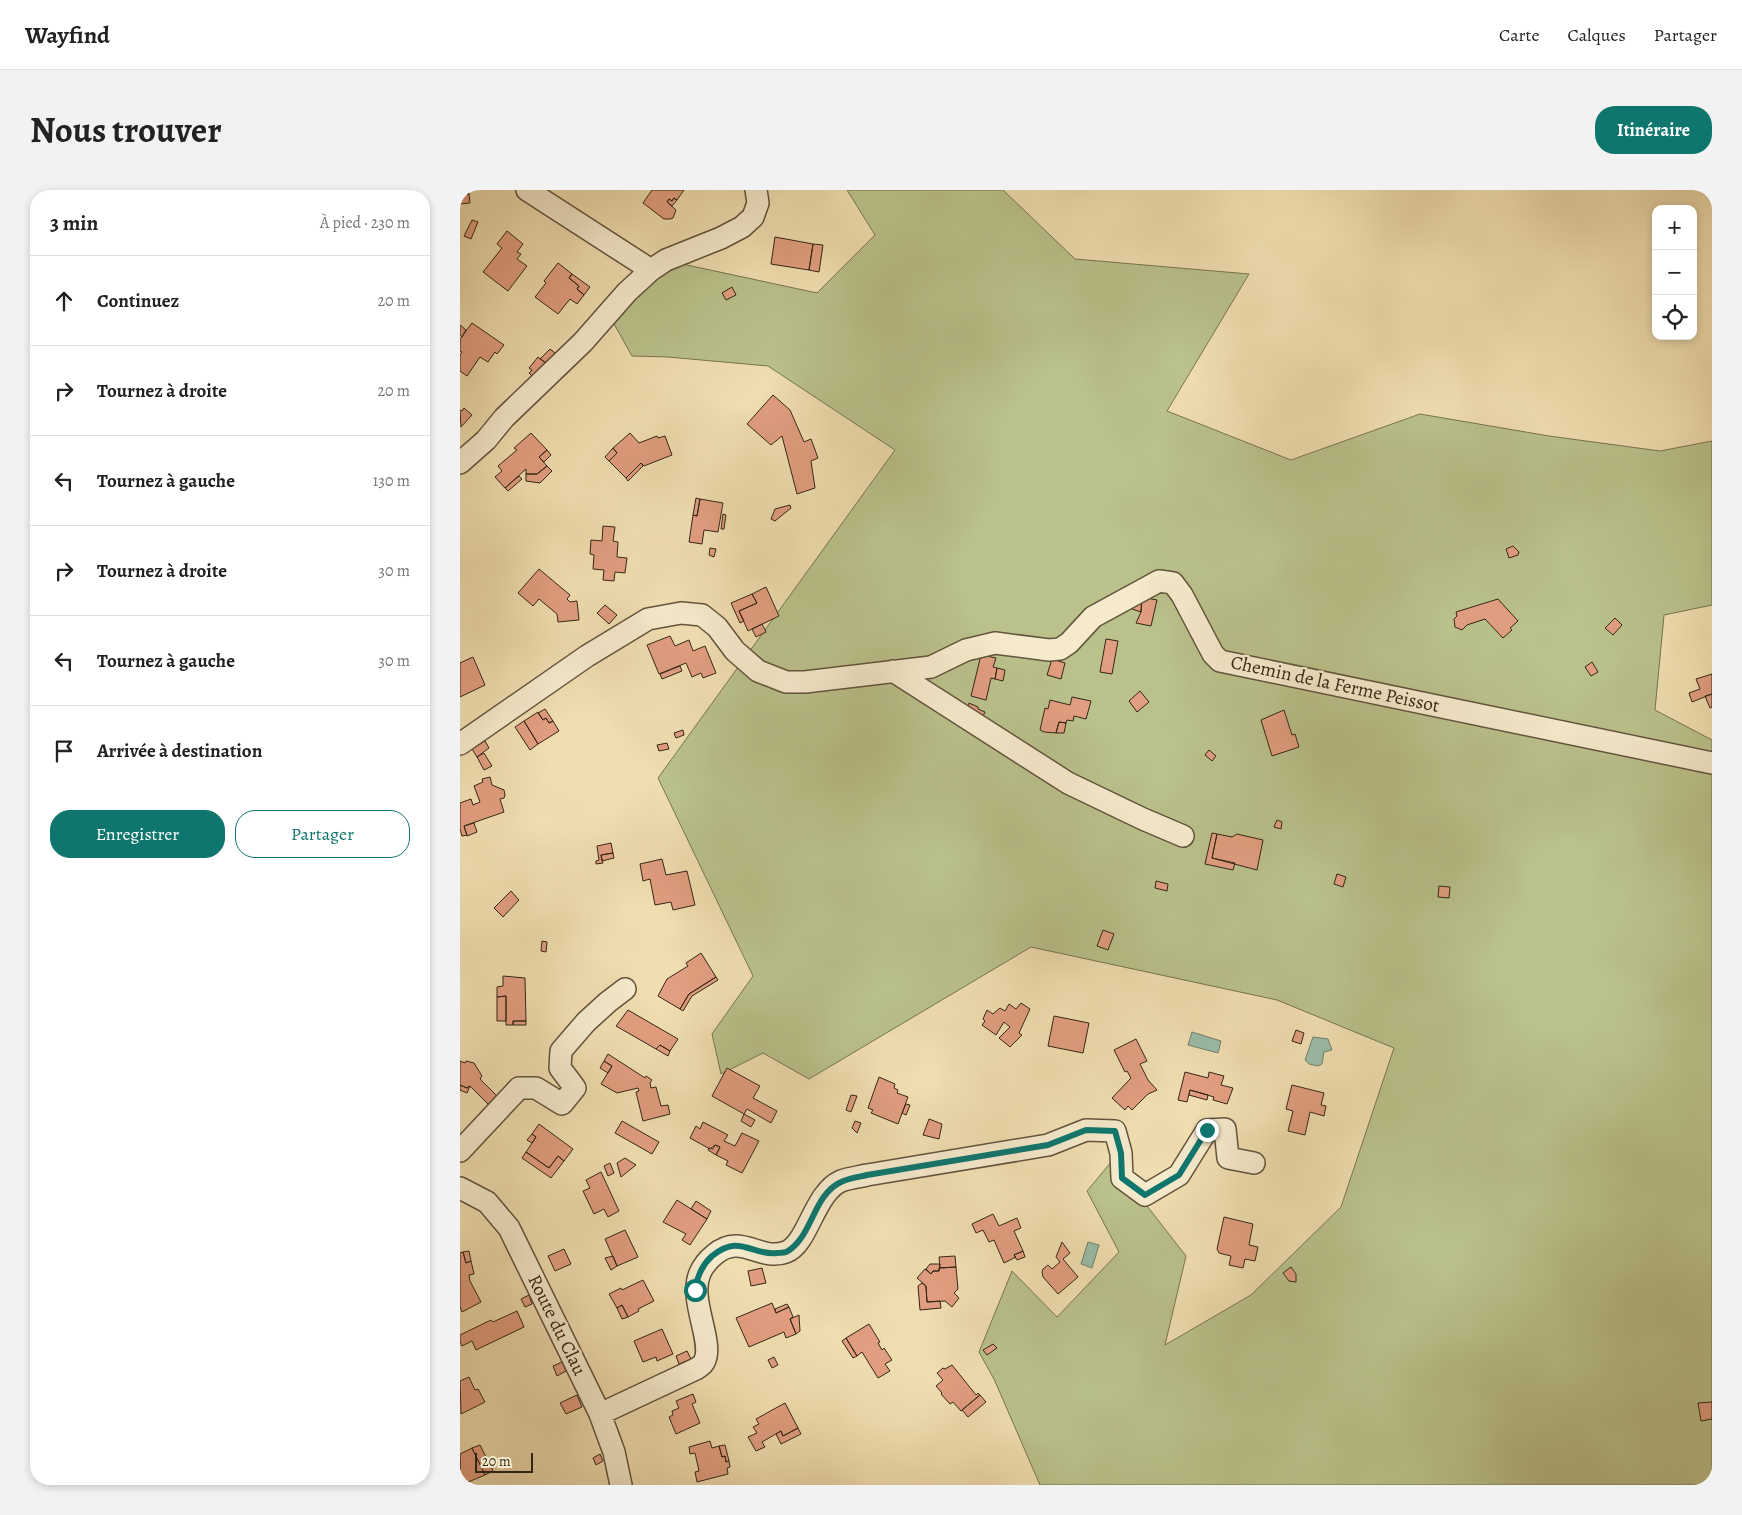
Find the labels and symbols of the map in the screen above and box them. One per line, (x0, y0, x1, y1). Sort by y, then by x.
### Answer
street label: Chemin de la Ferme Peissot (1228, 649, 1442, 719)
route end (1196, 1119, 1219, 1142)
street label: Route du Clau (521, 1270, 593, 1380)
route start (684, 1279, 707, 1302)
scale bar (475, 1450, 532, 1473)

